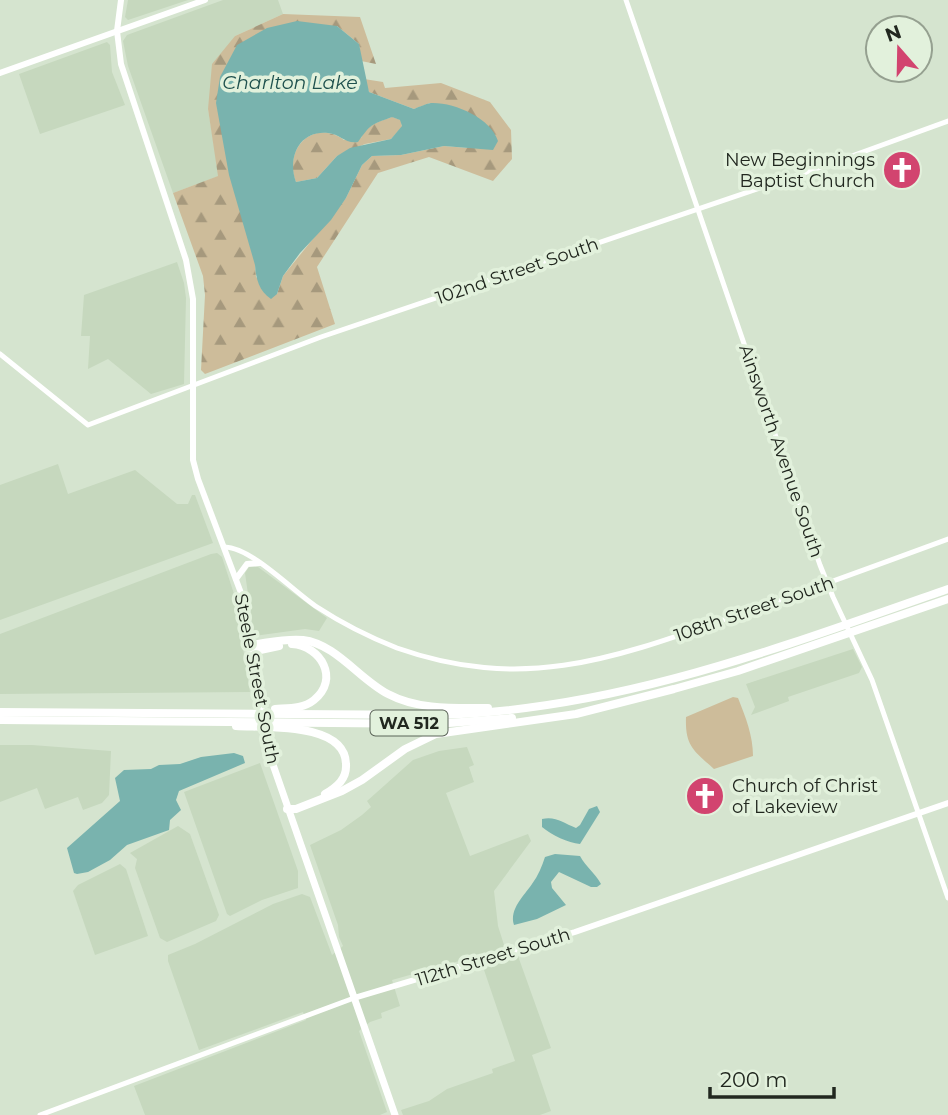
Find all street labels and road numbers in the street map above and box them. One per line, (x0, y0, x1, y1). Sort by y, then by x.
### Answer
street label: 102nd Street South (433, 233, 601, 309)
street label: Ainsworth Avenue South (734, 342, 828, 560)
street label: 108th Street South (671, 571, 837, 647)
street label: Steele Street South (230, 592, 284, 766)
road number: WA 512 (370, 710, 448, 736)
street label: 112th Street South (413, 923, 573, 991)

